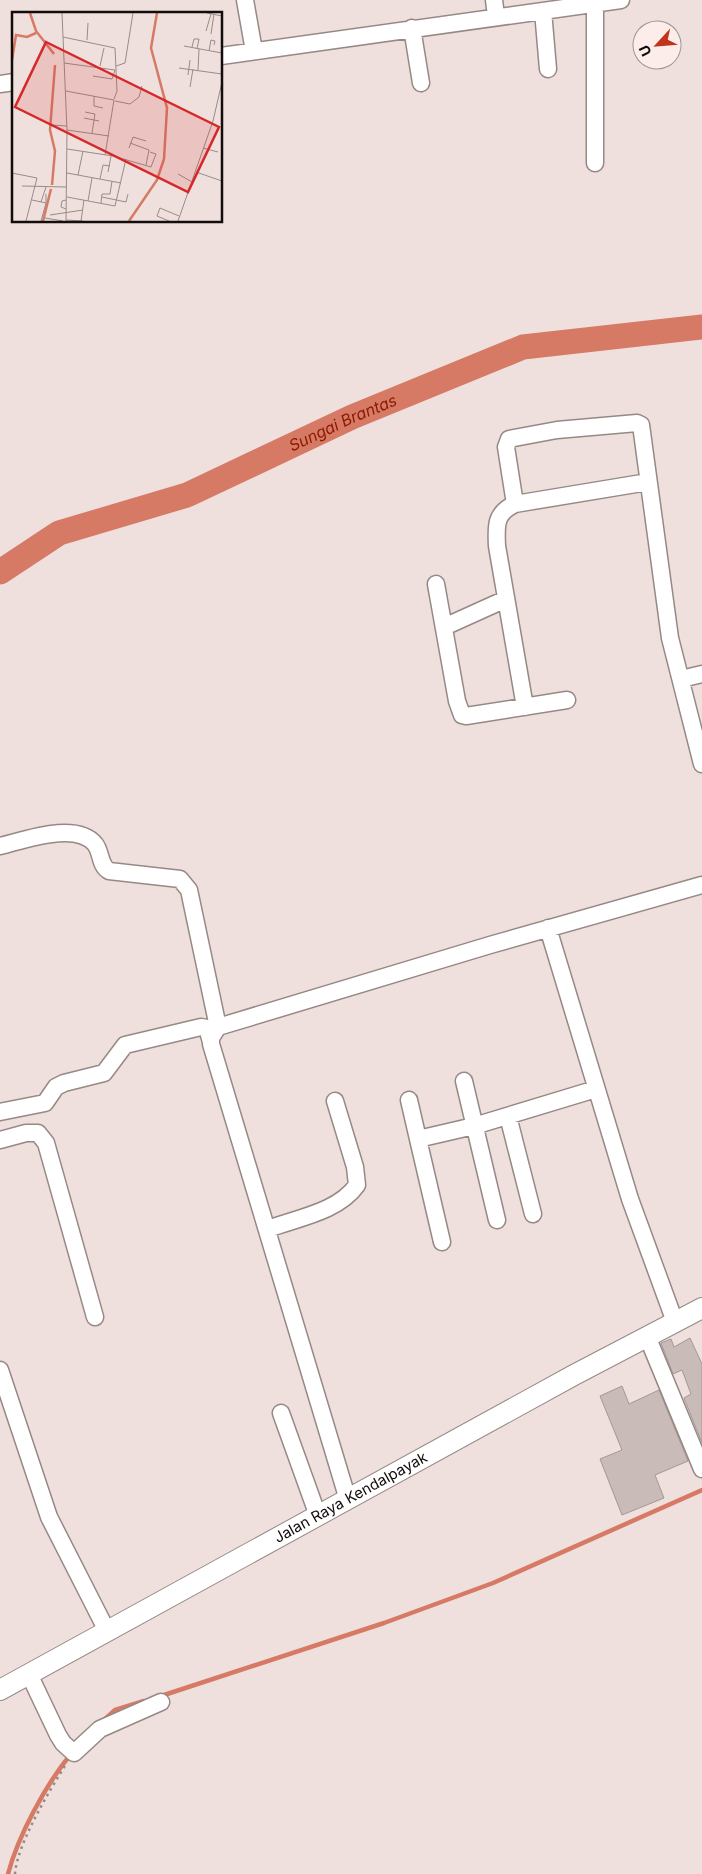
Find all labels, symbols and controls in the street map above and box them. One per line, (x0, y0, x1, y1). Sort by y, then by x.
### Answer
inset map (12, 12, 222, 222)
north arrow (632, 20, 682, 70)
text: U (635, 43, 655, 59)
water label: Sungai Brantas (286, 390, 400, 455)
street label: Jalan Raya Kendalpayak (270, 1447, 431, 1547)

